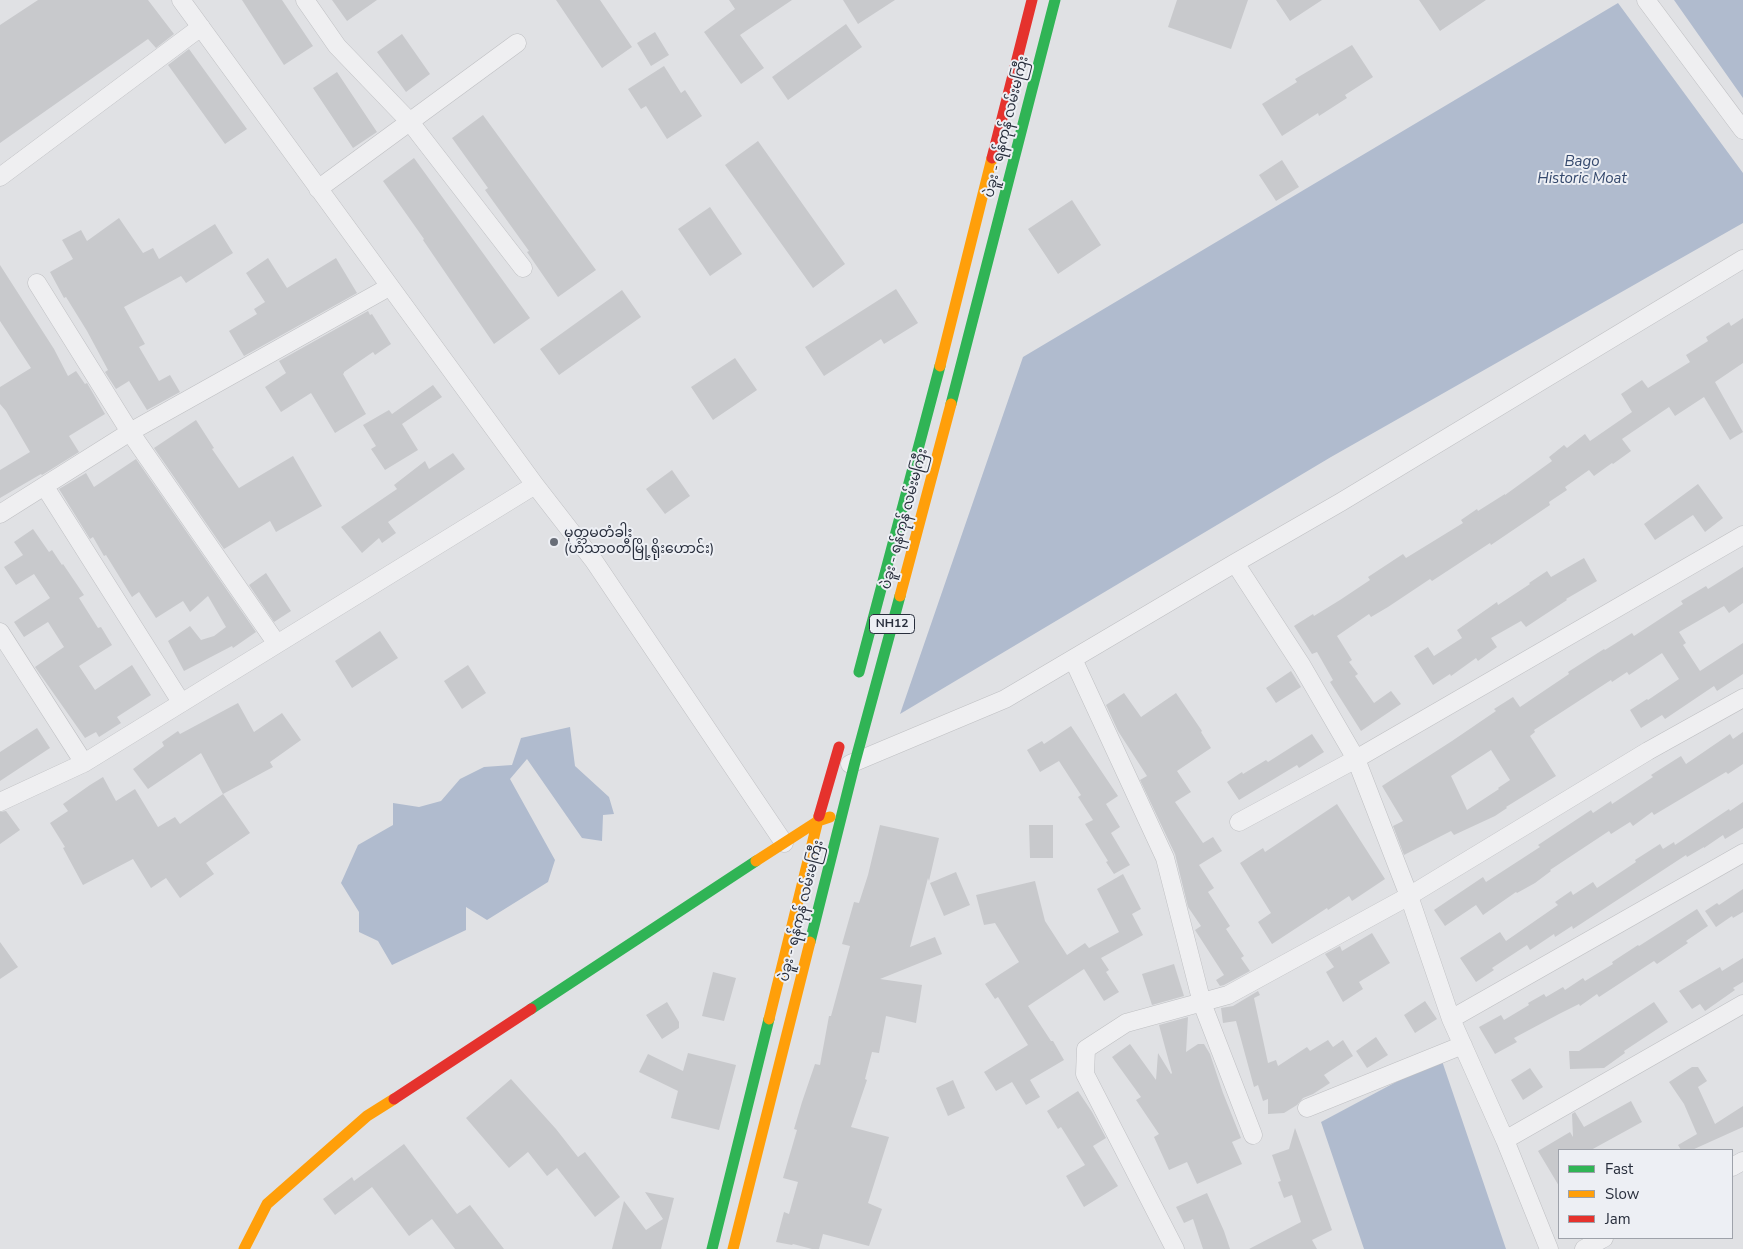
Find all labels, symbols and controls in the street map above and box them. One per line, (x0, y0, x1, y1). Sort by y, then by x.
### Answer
street label: ပဲခူး - ရန်ကုန် လမ်းမကြီး (981, 55, 1033, 199)
water label: Bago Historic Moat (1537, 153, 1627, 188)
street label: ပဲခူး - ရန်ကုန် လမ်းမကြီး (878, 447, 932, 591)
place label: မုတ္တမတံခါး (ဟံသာဝတီမြို့ရိုးဟောင်း) (564, 526, 714, 558)
marker: မုတ္တမတံခါး (ဟံသာဝတီမြို့ရိုးဟောင်း) (548, 536, 560, 548)
road number: NH12 (870, 614, 914, 634)
street label: ပဲခူး - ရန်ကုန် လမ်းမကြီး (776, 839, 828, 983)
legend (1558, 1149, 1733, 1239)
text: Fast (1605, 1159, 1633, 1179)
text: Slow (1605, 1184, 1639, 1204)
text: Jam (1605, 1209, 1631, 1229)

